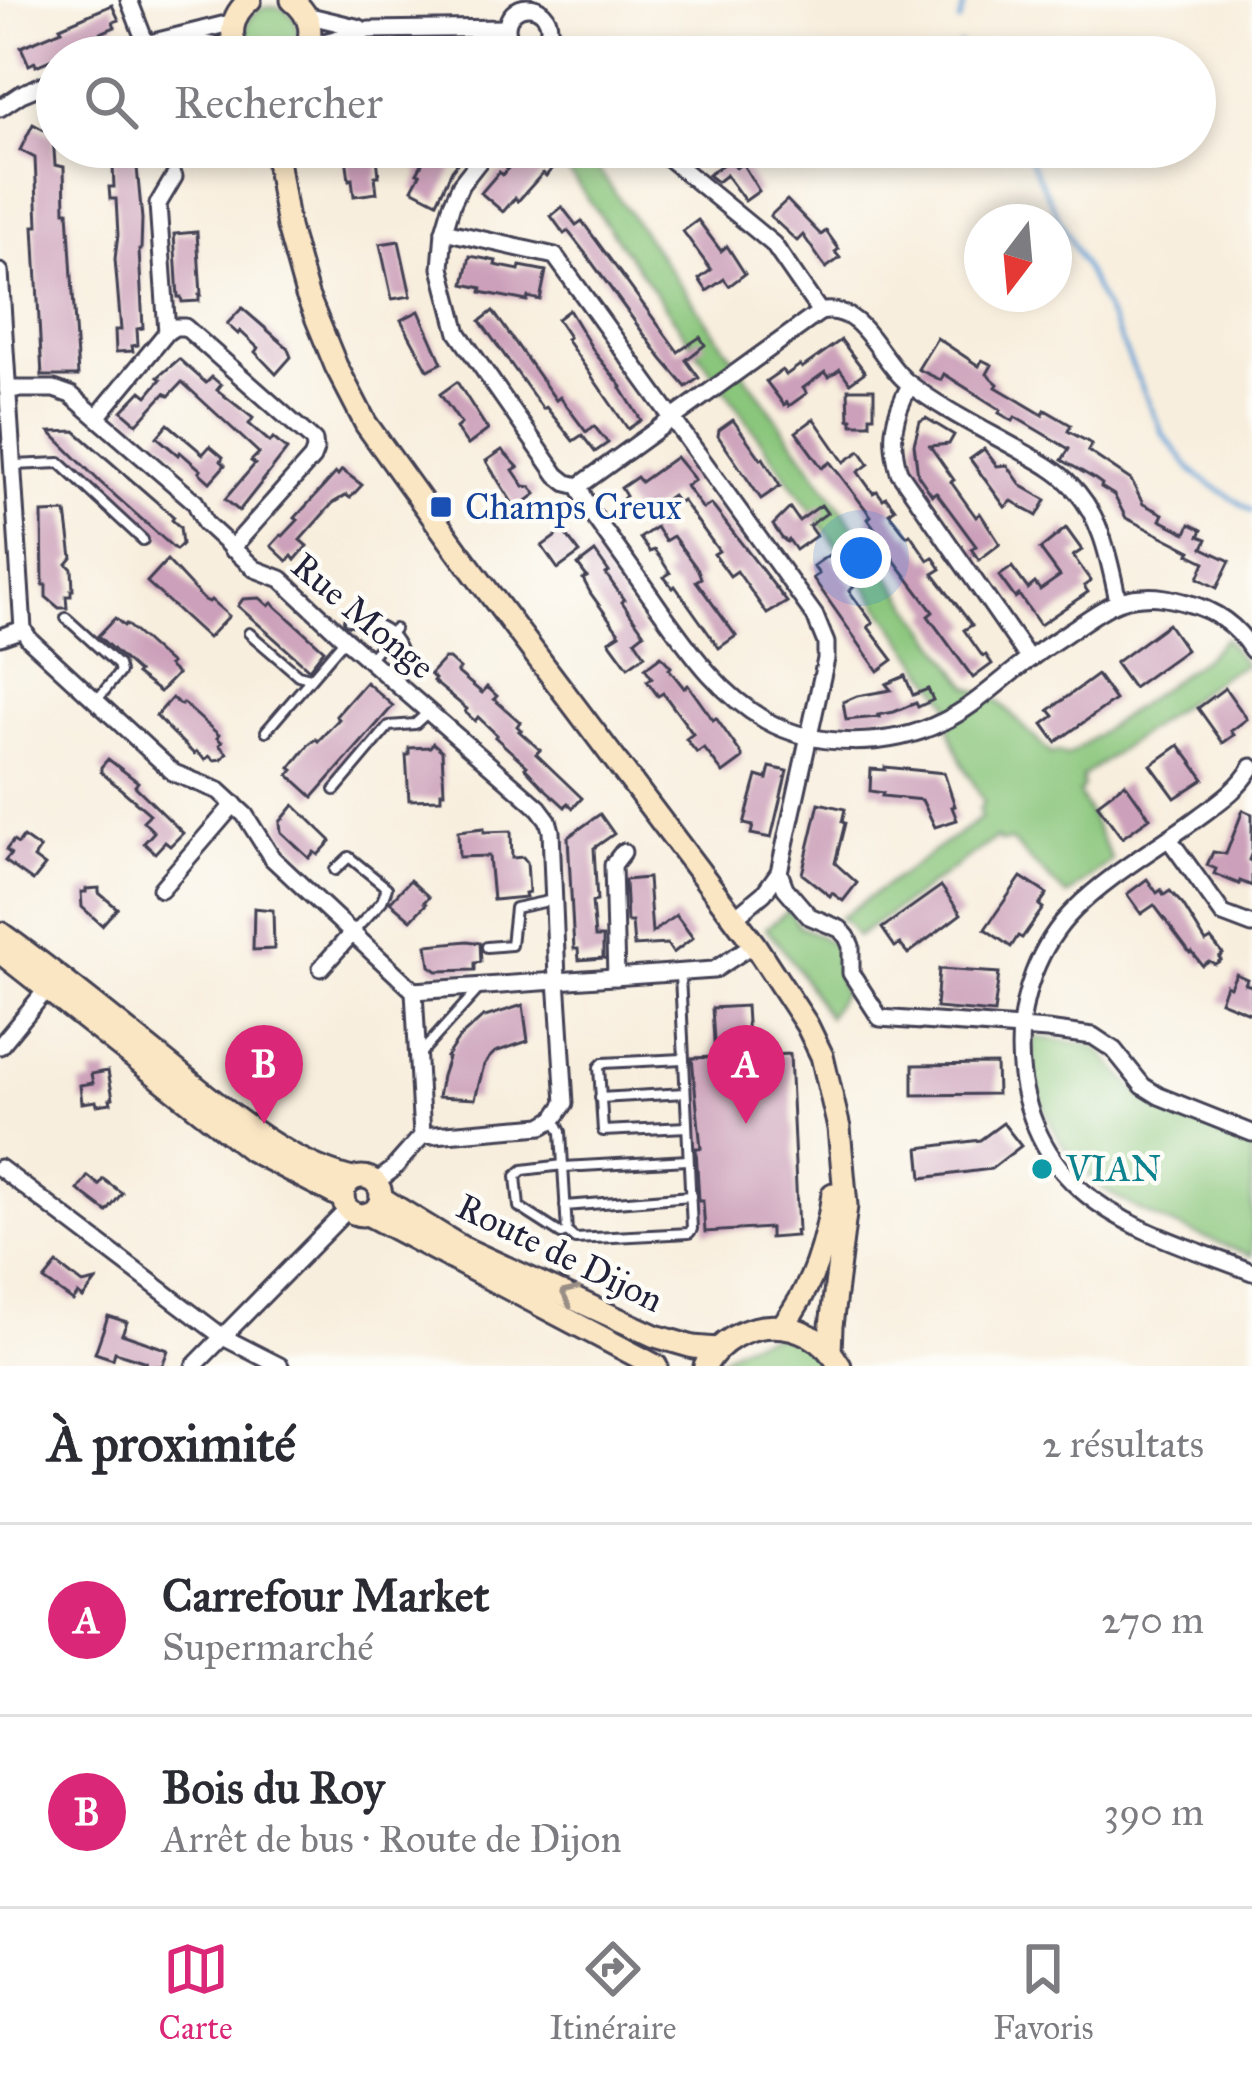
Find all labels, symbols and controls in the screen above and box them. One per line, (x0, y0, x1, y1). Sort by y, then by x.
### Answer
search box (36, 36, 1216, 168)
icon: search (78, 69, 144, 135)
text: Rechercher (174, 75, 383, 130)
north arrow (964, 204, 1072, 312)
place label: Champs Creux (465, 485, 682, 529)
marker: Champs Creux (428, 494, 454, 520)
your location (831, 528, 891, 588)
street label: Rue Monge (282, 543, 444, 689)
pin: B (225, 1025, 303, 1124)
pin: A (707, 1025, 785, 1124)
place label: VIAN (1065, 1147, 1161, 1191)
marker: VIAN (1029, 1156, 1055, 1182)
street label: Route de Dijon (450, 1184, 670, 1322)
one-way arrow (560, 1286, 581, 1309)
text: À proximité (48, 1413, 296, 1475)
text: 2 résultats (1042, 1420, 1204, 1468)
text: Carrefour Market (162, 1568, 489, 1623)
text: A (74, 1596, 100, 1644)
text: 270 m (1101, 1596, 1204, 1644)
text: Supermarché (162, 1623, 374, 1671)
text: Bois du Roy (162, 1760, 384, 1815)
text: B (74, 1788, 100, 1836)
text: 390 m (1104, 1788, 1204, 1836)
text: Arrêt de bus · Route de Dijon (162, 1815, 622, 1863)
tab: Carte (158, 1936, 233, 2048)
tab: Itinéraire (549, 1936, 677, 2048)
tab: Favoris (993, 1936, 1094, 2048)

